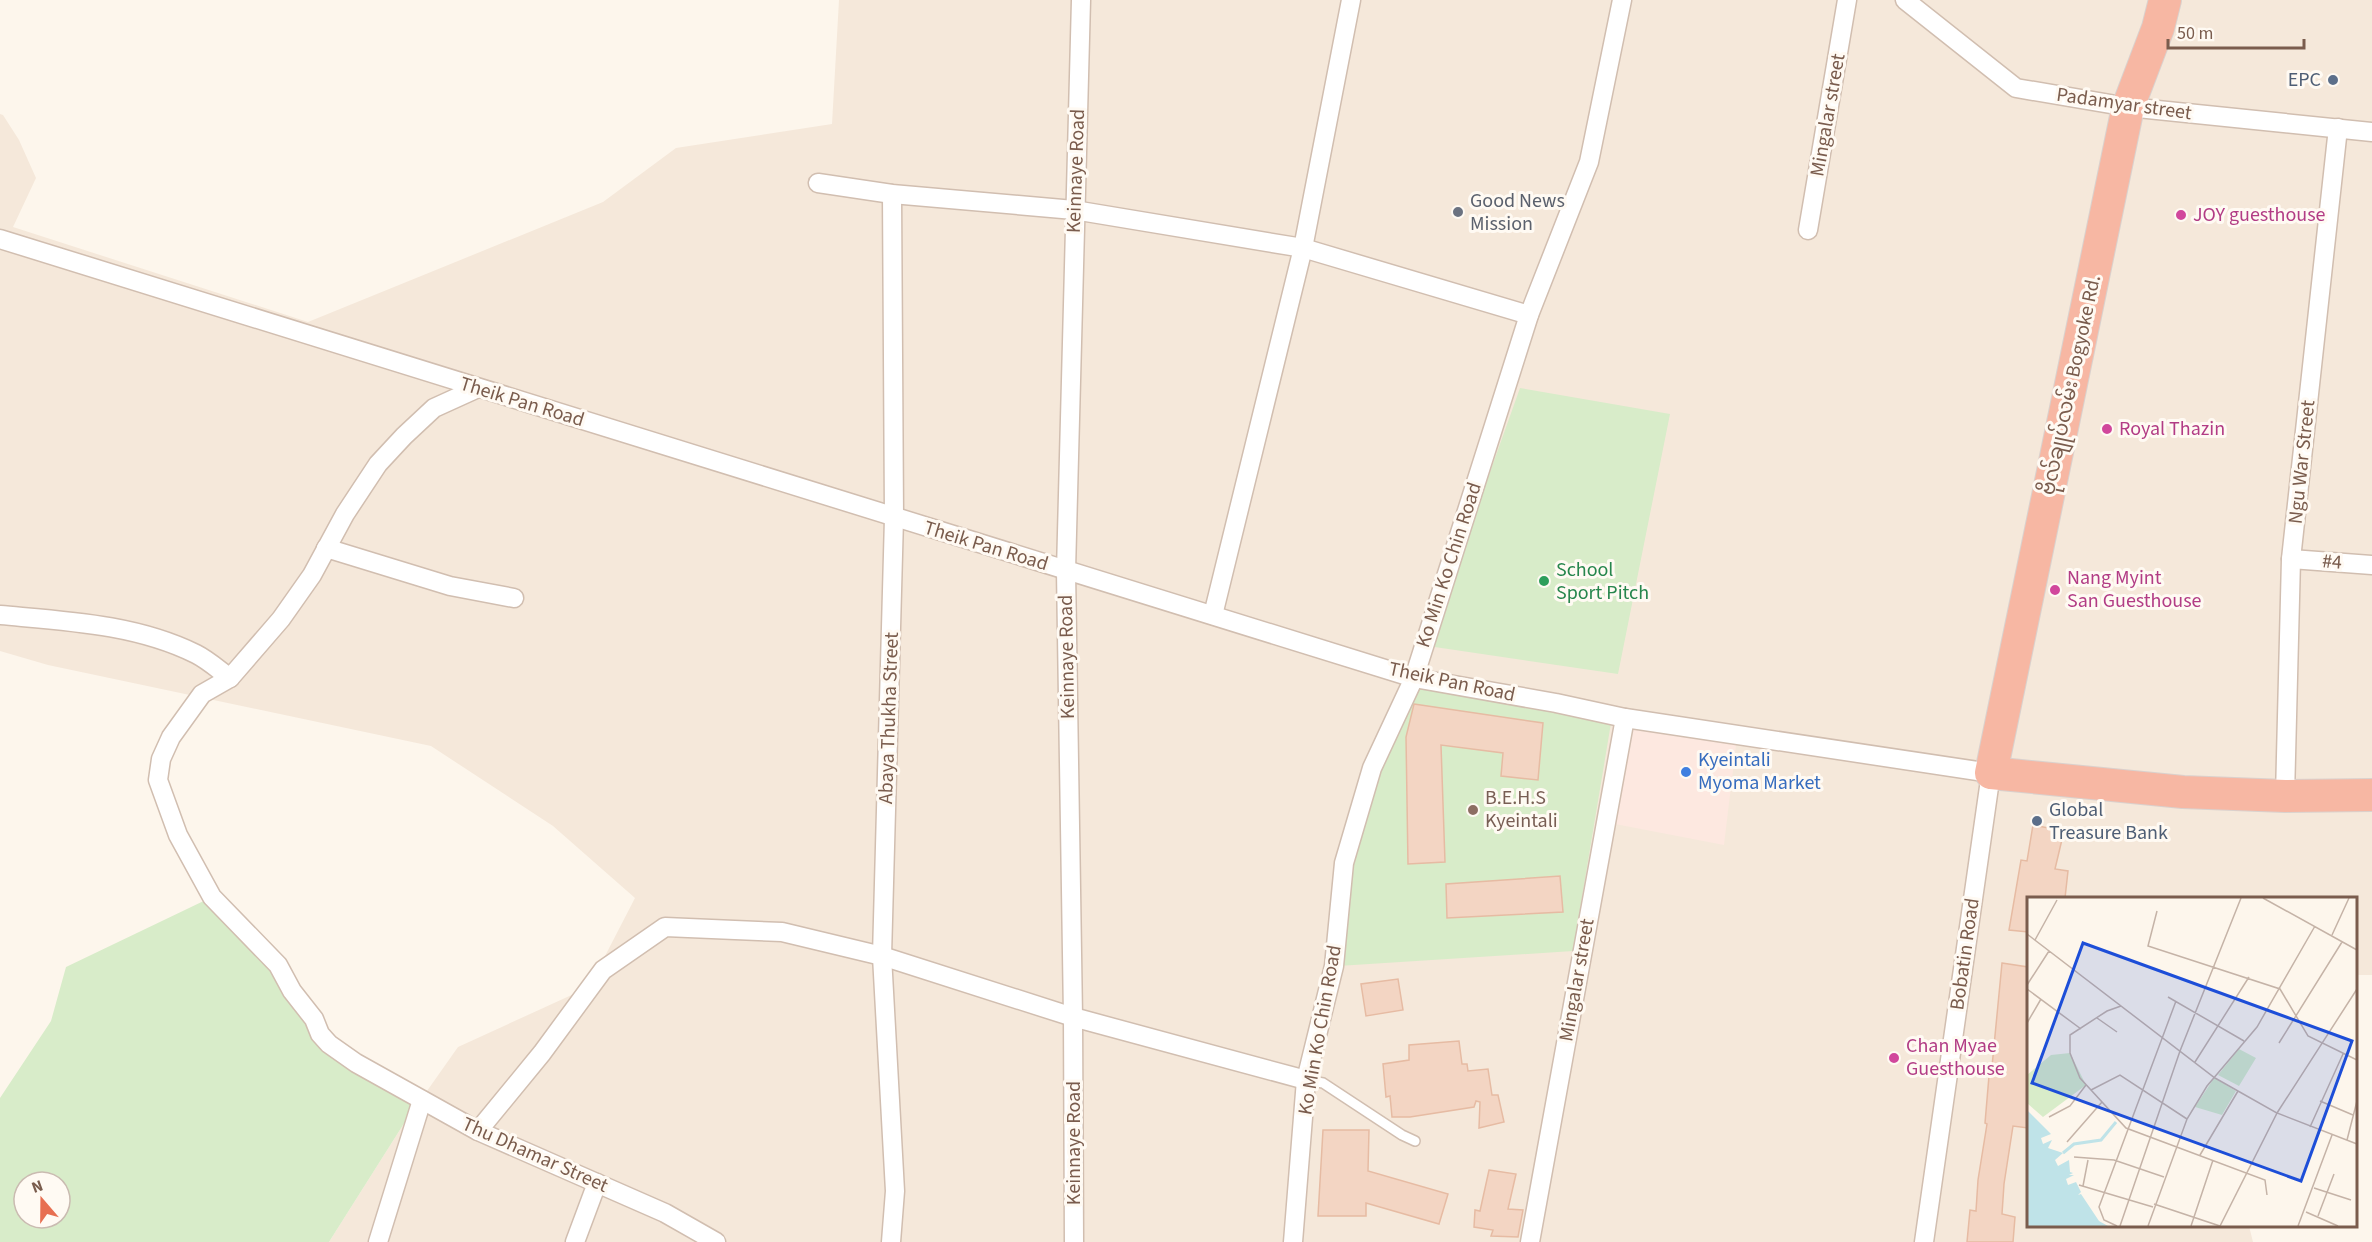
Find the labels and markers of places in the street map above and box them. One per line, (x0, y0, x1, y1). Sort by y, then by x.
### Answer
place label: EPC (2288, 66, 2321, 94)
marker: EPC (2326, 73, 2340, 87)
place label: Good News Mission (1470, 187, 1565, 238)
place label: JOY guesthouse (2193, 201, 2326, 229)
marker: Good News Mission (1451, 205, 1465, 219)
marker: JOY guesthouse (2174, 208, 2188, 222)
place label: Royal Thazin (2119, 415, 2225, 443)
marker: Royal Thazin (2100, 422, 2114, 436)
place label: School Sport Pitch (1556, 556, 1649, 607)
place label: Nang Myint San Guesthouse (2067, 564, 2202, 615)
marker: School Sport Pitch (1537, 574, 1551, 588)
marker: Nang Myint San Guesthouse (2048, 583, 2062, 597)
place label: Kyeintali Myoma Market (1698, 746, 1821, 797)
marker: Kyeintali Myoma Market (1679, 765, 1693, 779)
place label: B.E.H.S Kyeintali (1485, 784, 1558, 835)
place label: Global Treasure Bank (2049, 796, 2168, 847)
marker: B.E.H.S Kyeintali (1466, 803, 1480, 817)
marker: Global Treasure Bank (2030, 814, 2044, 828)
place label: Chan Myae Guesthouse (1906, 1032, 2005, 1083)
marker: Chan Myae Guesthouse (1887, 1051, 1901, 1065)

